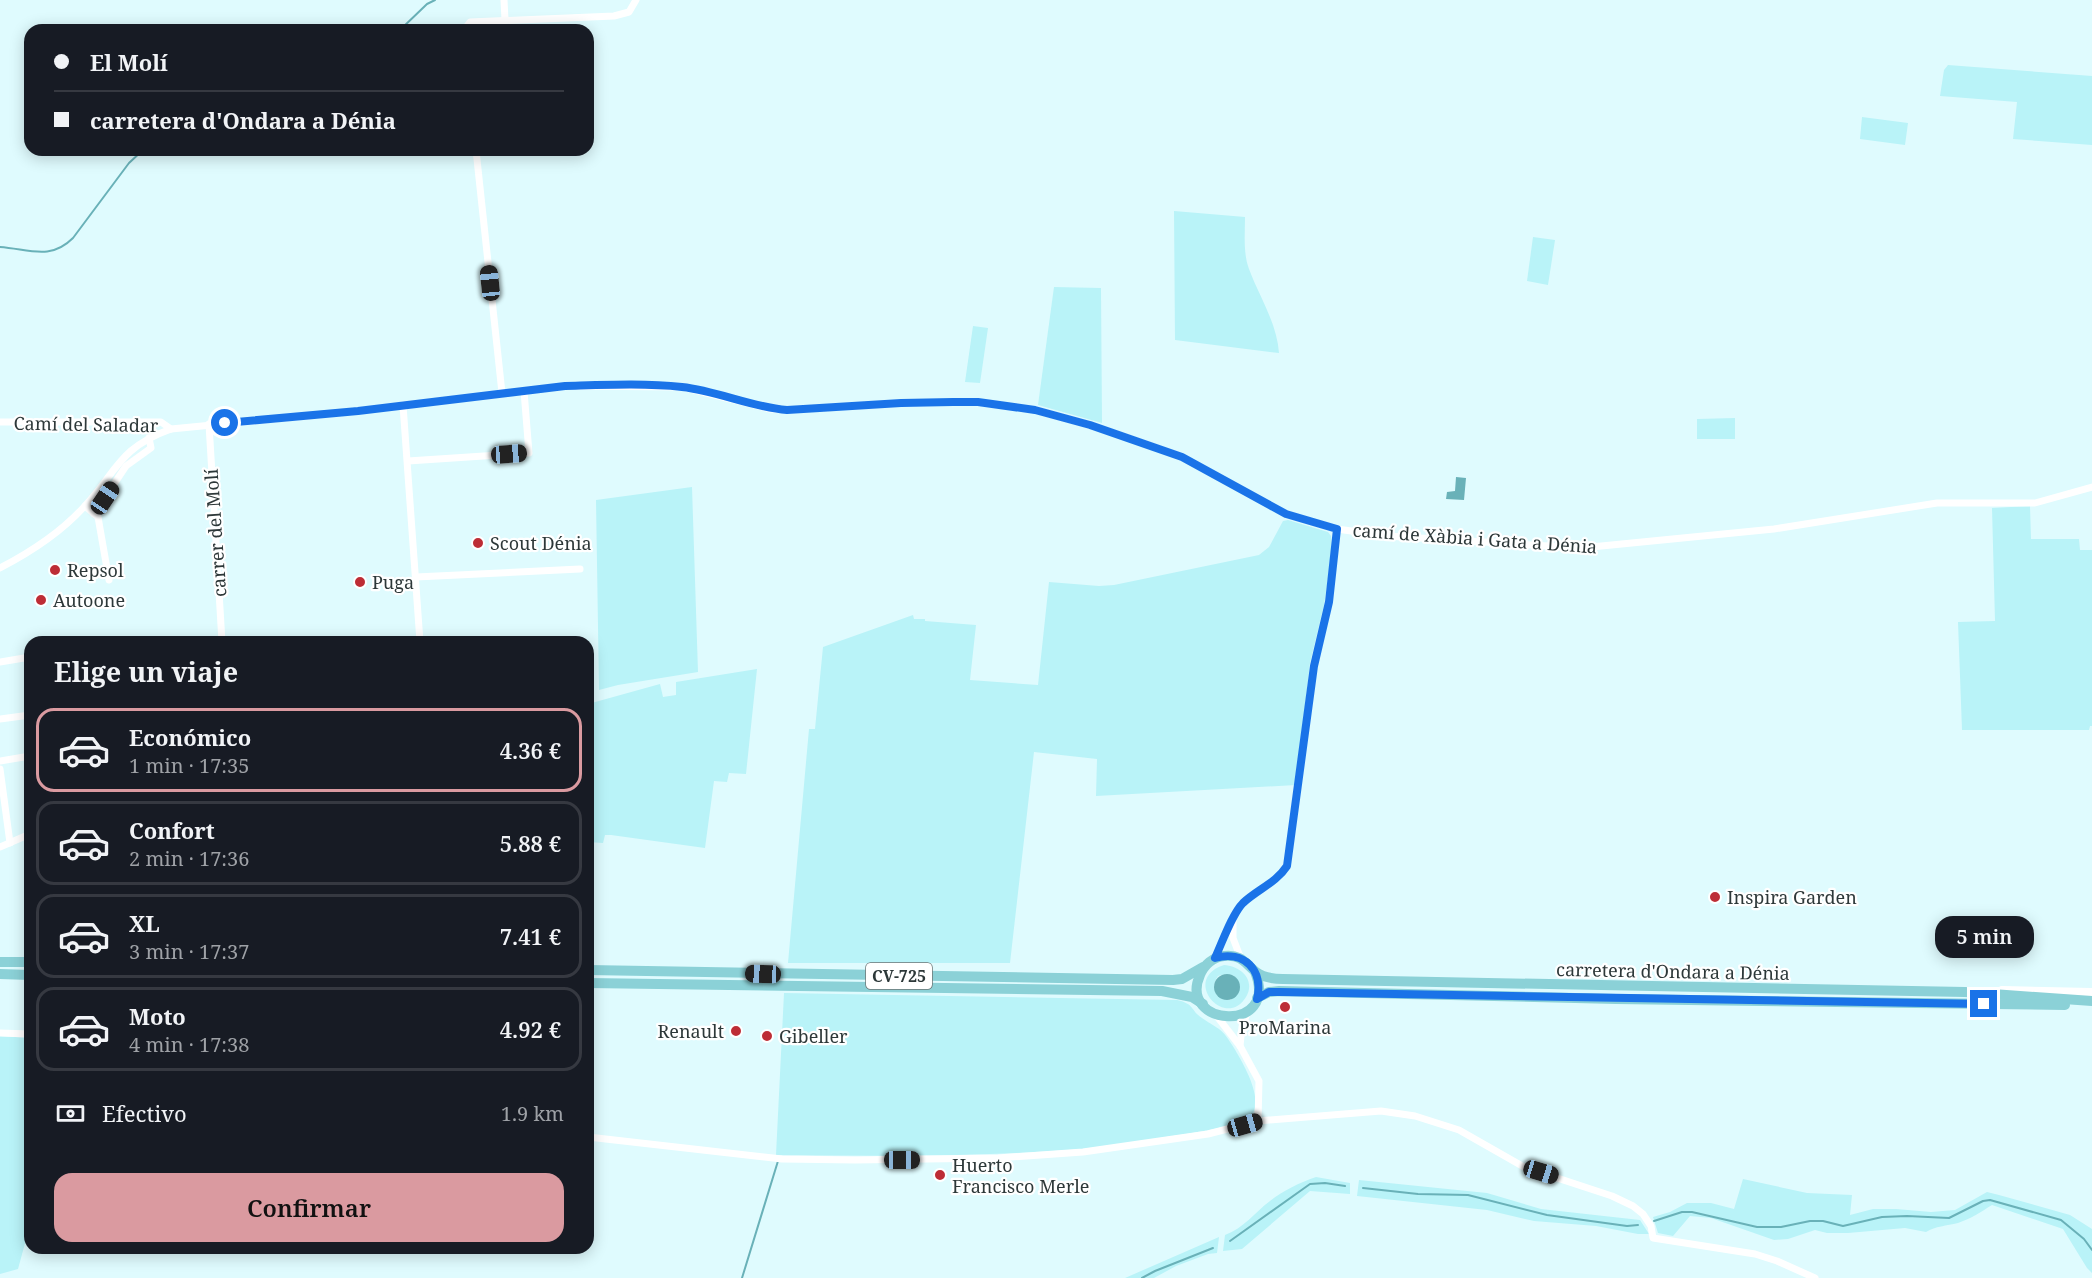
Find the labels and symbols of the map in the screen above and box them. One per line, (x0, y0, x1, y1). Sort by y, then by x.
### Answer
car (479, 264, 501, 302)
route start (211, 409, 238, 436)
street label: Camí del Saladar (13, 411, 159, 437)
car (490, 444, 528, 464)
street label: carrer del Molí (199, 468, 231, 598)
car (87, 478, 123, 518)
street label: camí de Xàbia i Gata a Dénia (1352, 517, 1598, 559)
place label: Scout Dénia (490, 531, 592, 555)
marker: Scout Dénia (471, 536, 485, 550)
place label: Repsol (67, 558, 124, 582)
marker: Repsol (48, 563, 62, 577)
place label: Puga (372, 570, 414, 594)
marker: Puga (353, 575, 367, 589)
place label: Autoone (53, 588, 125, 612)
marker: Autoone (34, 593, 48, 607)
place label: Inspira Garden (1727, 885, 1857, 909)
marker: Inspira Garden (1708, 890, 1722, 904)
callout: 5 min (1934, 917, 2034, 959)
street label: carretera d'Ondara a Dénia (1556, 957, 1790, 985)
road number: CV-725 (866, 963, 932, 989)
car (745, 964, 781, 984)
route end (1970, 990, 1997, 1017)
marker: ProMarina (1278, 1000, 1292, 1014)
place label: ProMarina (1239, 1015, 1331, 1039)
place label: Renault (657, 1019, 724, 1043)
marker: Renault (729, 1024, 743, 1038)
place label: Gibeller (779, 1024, 848, 1048)
marker: Gibeller (760, 1029, 774, 1043)
car (1225, 1111, 1265, 1139)
car (884, 1151, 920, 1169)
place label: Huerto Francisco Merle (952, 1153, 1089, 1198)
car (1521, 1158, 1561, 1186)
marker: Huerto Francisco Merle (933, 1168, 947, 1182)

